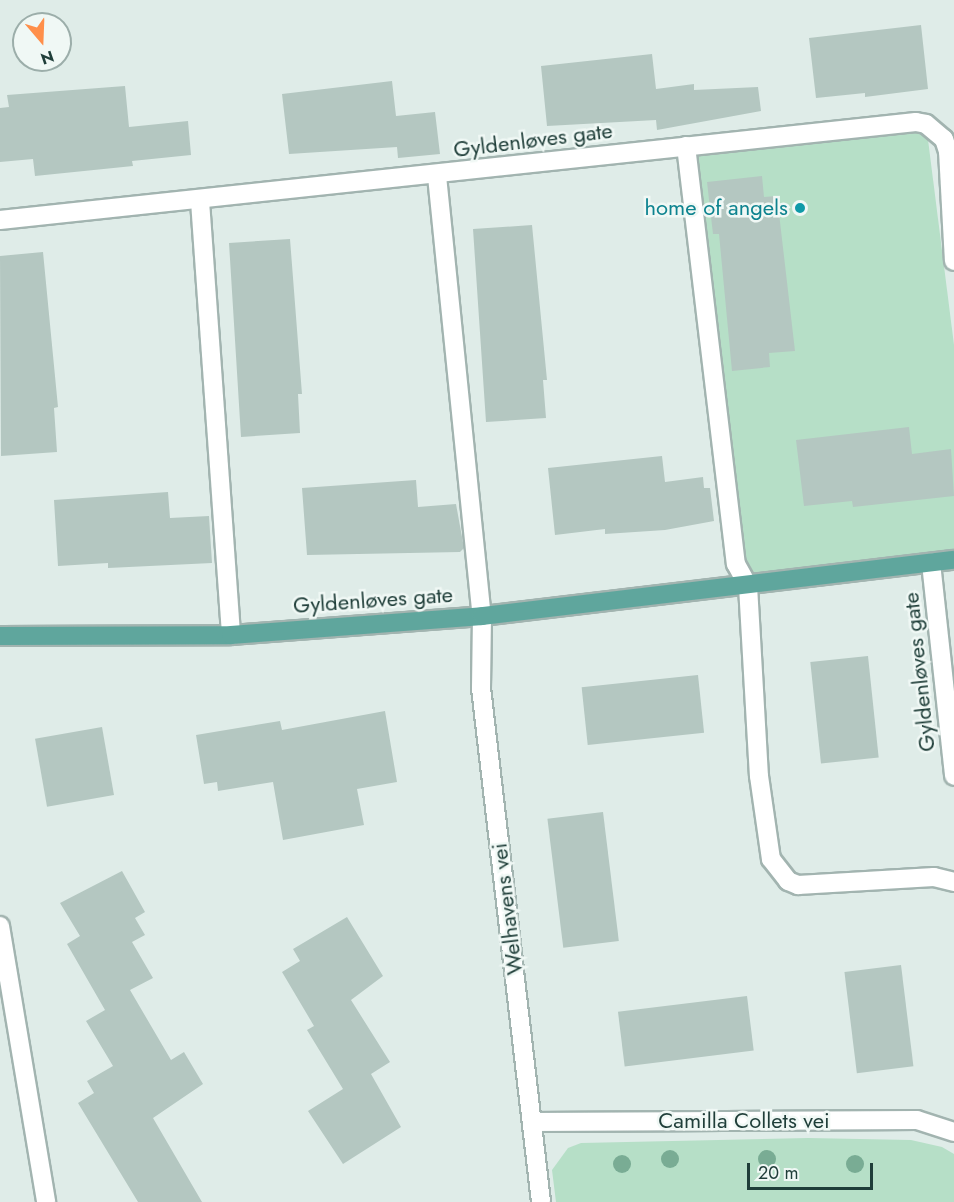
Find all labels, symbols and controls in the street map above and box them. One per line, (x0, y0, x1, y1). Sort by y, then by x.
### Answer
north arrow (12, 12, 72, 72)
text: N (38, 45, 57, 71)
street label: Gyldenløves gate (452, 117, 614, 163)
place label: home of angels (645, 195, 788, 221)
marker: home of angels (793, 201, 807, 215)
street label: Gyldenløves gate (292, 581, 454, 619)
street label: Gyldenløves gate (898, 591, 940, 753)
street label: Welhavens vei (486, 842, 528, 976)
street label: Camilla Collets vei (658, 1108, 830, 1134)
scale bar (750, 1151, 876, 1189)
text: 20 m (758, 1160, 798, 1186)

